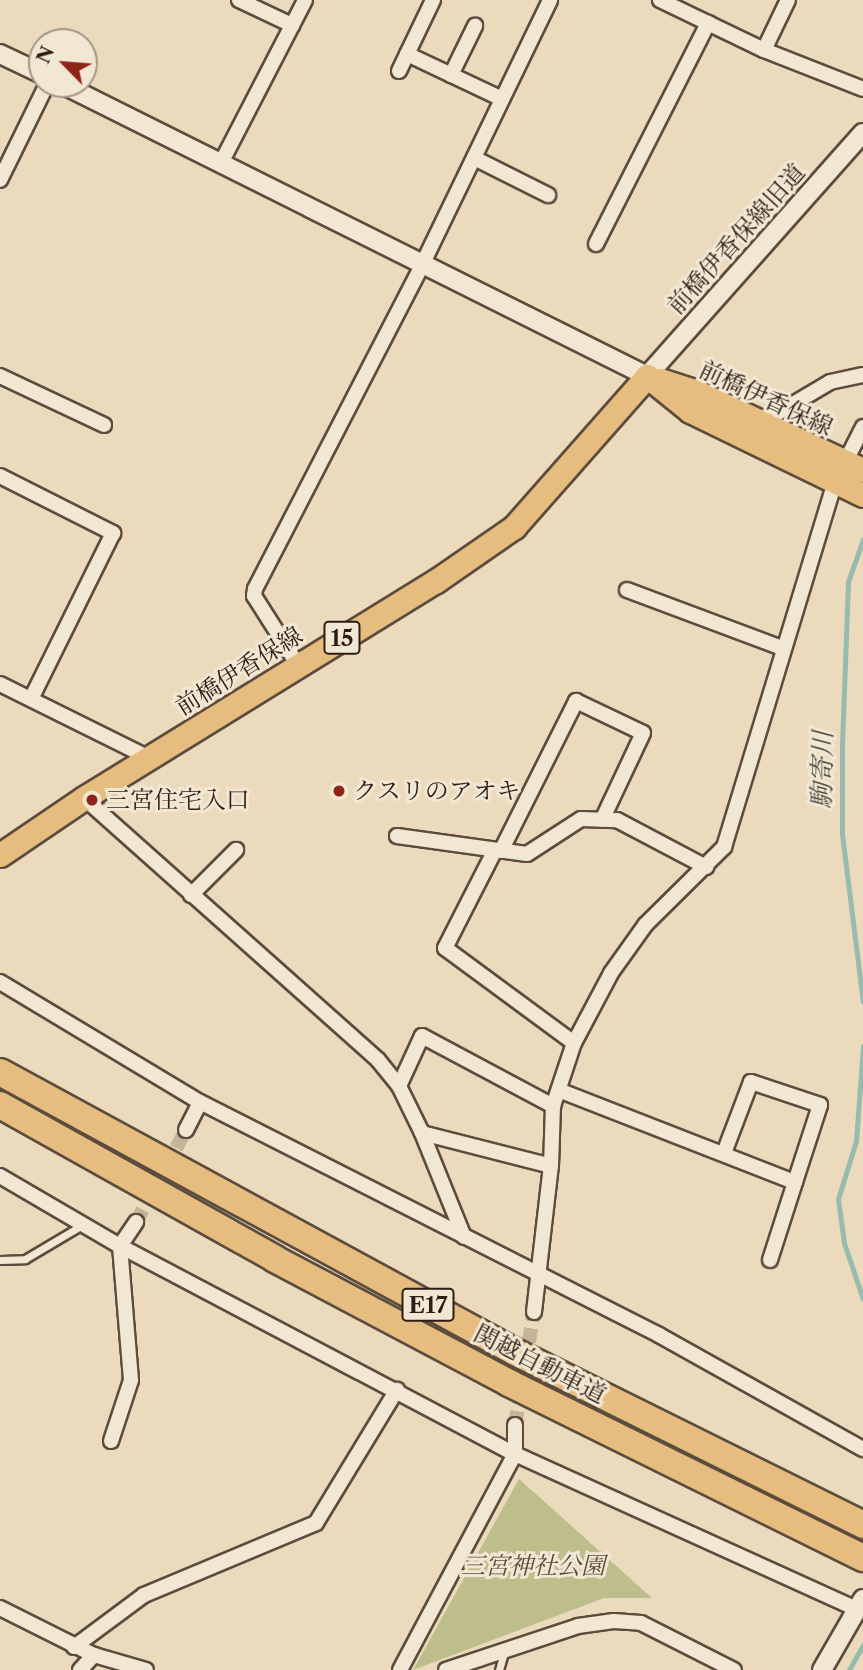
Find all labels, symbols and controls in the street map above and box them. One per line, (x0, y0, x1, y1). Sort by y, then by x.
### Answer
north arrow (28, 28, 98, 98)
text: N (31, 42, 59, 67)
street label: 前橋伊香保線旧道 (661, 158, 811, 320)
street label: 前橋伊香保線 (695, 355, 837, 441)
road number: 15 (323, 618, 361, 658)
street label: 前橋伊香保線 (170, 621, 308, 721)
water label: 駒寄川 (807, 731, 839, 809)
place label: クスリのアオキ (353, 777, 521, 805)
marker: クスリのアオキ (331, 783, 347, 799)
place label: 三宮住宅入口 (106, 786, 250, 814)
marker: 三宮住宅入口 (84, 792, 100, 808)
road number: E17 (400, 1286, 456, 1324)
street label: 関越自動車道 (469, 1318, 611, 1410)
park label: 三宮神社公園 (461, 1552, 605, 1580)

